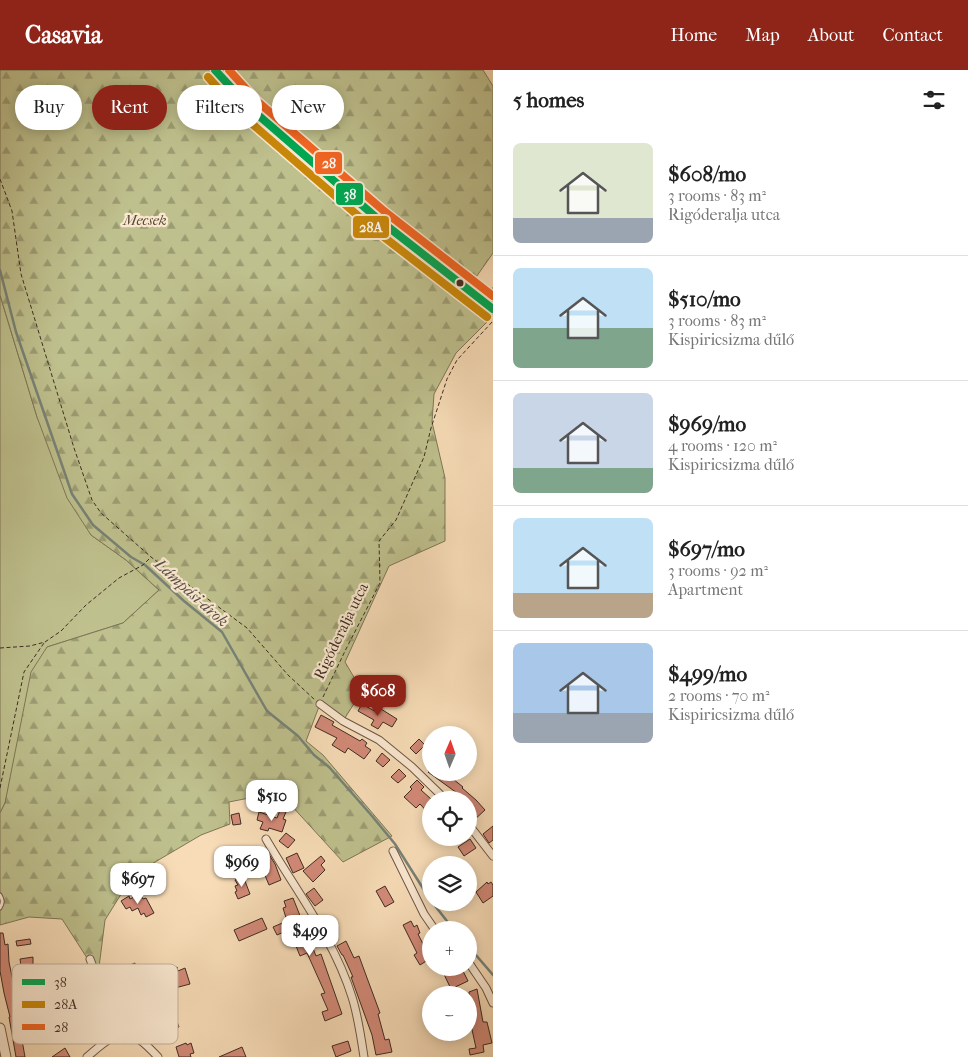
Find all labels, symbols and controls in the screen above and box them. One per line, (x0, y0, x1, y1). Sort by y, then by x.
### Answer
text: Casavia (25, 21, 102, 49)
text: Home (670, 25, 717, 46)
text: Map (745, 25, 780, 46)
text: About (808, 25, 854, 46)
text: Contact (882, 25, 943, 46)
chip: Buy (15, 85, 82, 130)
chip: Rent (92, 85, 167, 130)
chip: Filters (177, 85, 262, 130)
chip: New (272, 85, 344, 130)
icon: filters (920, 86, 948, 114)
text: 5 homes (513, 88, 584, 112)
line badge: 28 (314, 151, 343, 175)
text: 28 (322, 155, 336, 172)
text: $608/mo (668, 162, 746, 186)
icon: home (553, 163, 613, 223)
line badge: 38 (335, 182, 364, 206)
text: 38 (344, 186, 356, 203)
text: 3 rooms · 83 m² (668, 186, 766, 205)
text: Rigóderalja utca (668, 205, 780, 224)
park label: Mecsek (122, 211, 167, 229)
line badge: 28A (352, 215, 390, 239)
text: 28A (359, 219, 384, 236)
unlabelled marker (455, 278, 465, 288)
text: $510/mo (668, 287, 741, 311)
icon: home (553, 288, 613, 348)
text: 3 rooms · 83 m² (668, 311, 766, 330)
text: Kispiricsizma dűlő (668, 330, 794, 349)
text: $969/mo (668, 412, 746, 436)
icon: home (553, 413, 613, 473)
text: 4 rooms · 120 m² (668, 436, 777, 455)
text: Kispiricsizma dűlő (668, 455, 794, 474)
text: $697/mo (668, 537, 745, 561)
icon: home (553, 538, 613, 598)
water label: Lámpási-árok (150, 554, 232, 630)
text: 3 rooms · 92 m² (668, 561, 768, 580)
street label: Rigóderalja utca (310, 579, 373, 682)
text: Apartment (668, 580, 743, 599)
text: $499/mo (668, 662, 747, 686)
icon: home (553, 663, 613, 723)
pin: $608 (348, 674, 408, 717)
text: $608 (361, 681, 395, 700)
text: 2 rooms · 70 m² (668, 686, 770, 705)
text: Kispiricsizma dűlő (668, 705, 794, 724)
north arrow (422, 726, 478, 781)
map controls (422, 726, 477, 1041)
pin: $510 (242, 780, 302, 822)
text: $510 (257, 786, 287, 805)
button: locate (422, 791, 477, 846)
pin: $969 (212, 846, 272, 888)
text: $969 (225, 852, 259, 871)
button: layers (422, 856, 477, 911)
pin: $697 (108, 862, 168, 905)
text: $697 (121, 869, 155, 888)
pin: $499 (280, 914, 340, 957)
text: $499 (292, 921, 328, 940)
button: + (422, 921, 477, 976)
legend (12, 964, 178, 1044)
text: 38 (54, 974, 67, 991)
button: − (422, 986, 477, 1041)
text: 28A (54, 996, 78, 1013)
text: 28 (54, 1019, 68, 1036)

